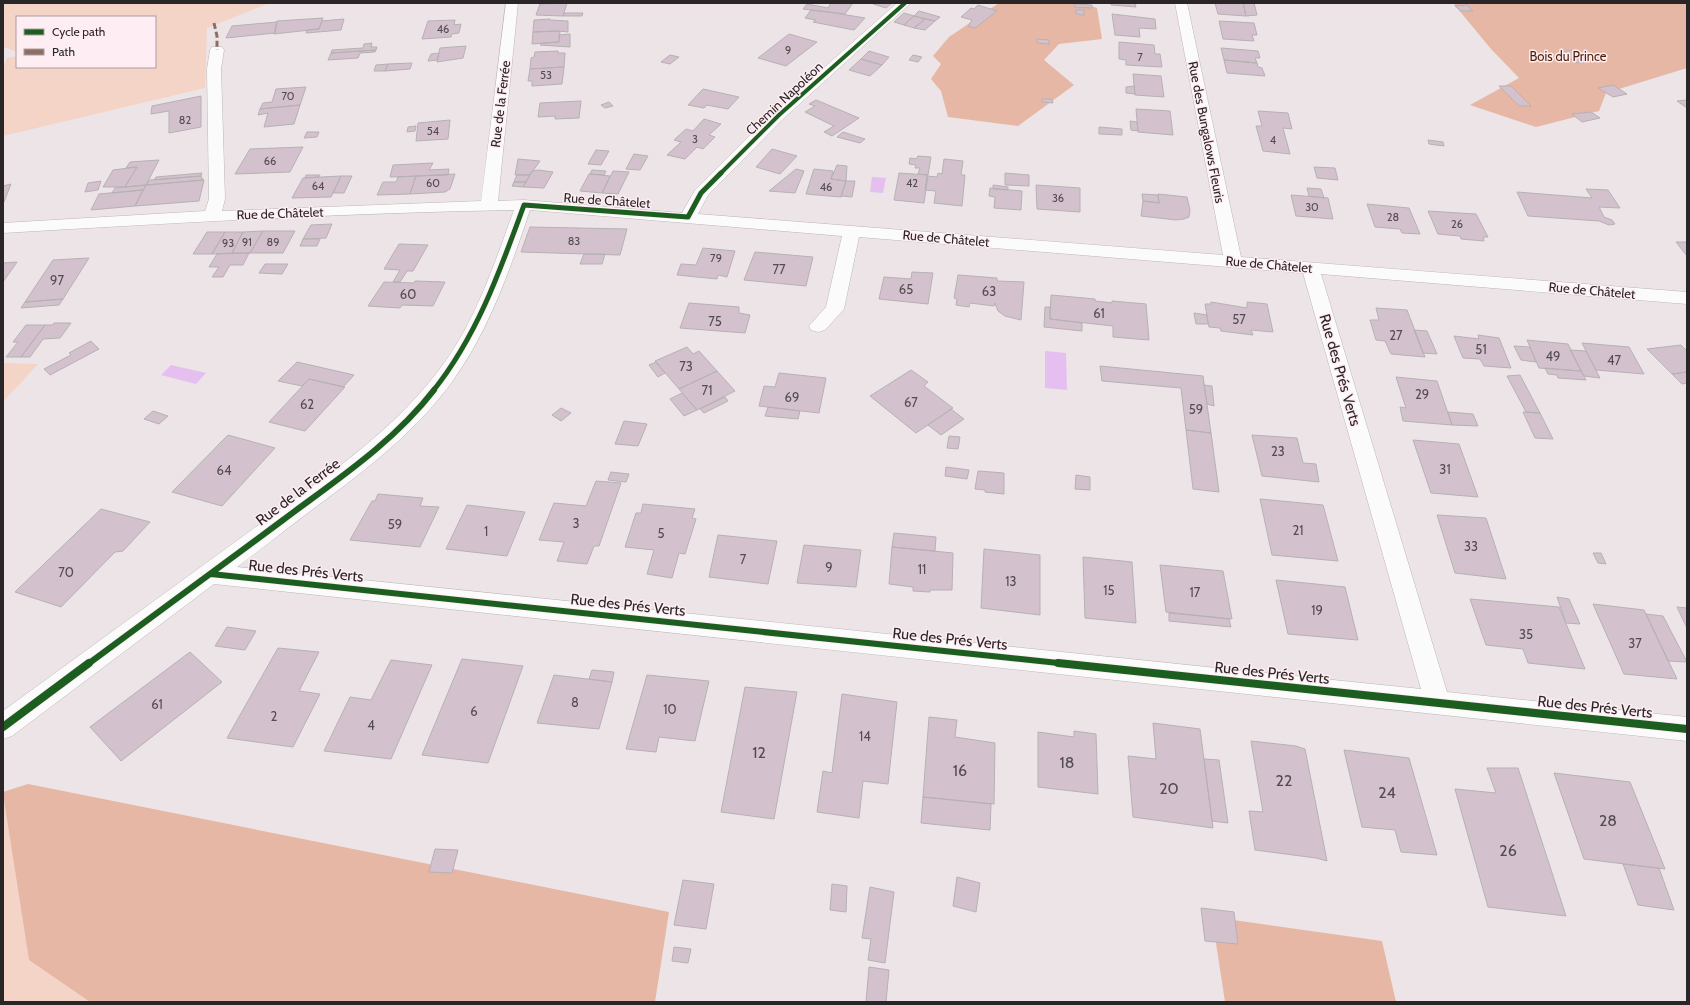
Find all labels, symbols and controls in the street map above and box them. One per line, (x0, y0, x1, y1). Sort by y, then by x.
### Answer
legend (16, 16, 156, 68)
house number: 46 (437, 22, 449, 36)
text: Cycle path (52, 24, 105, 39)
house number: 9 (785, 43, 791, 57)
text: Path (52, 44, 75, 59)
park label: Bois du Prince (1530, 48, 1607, 64)
house number: 7 (1137, 50, 1143, 64)
street label: Chemin Napoléon (742, 58, 826, 138)
street label: Rue de la Ferrée (487, 59, 513, 148)
street label: Rue des Bungalows Fleuris (1185, 60, 1229, 205)
house number: 53 (540, 68, 552, 82)
house number: 70 (281, 89, 295, 103)
house number: 82 (179, 113, 191, 127)
house number: 54 (427, 124, 440, 138)
house number: 3 (692, 132, 698, 146)
house number: 4 (1270, 133, 1277, 147)
house number: 66 (264, 154, 276, 168)
house number: 60 (426, 176, 440, 190)
house number: 42 (906, 176, 918, 190)
house number: 64 (312, 179, 325, 193)
house number: 46 (820, 180, 832, 194)
street label: Rue de Châtelet (563, 189, 652, 211)
house number: 36 (1052, 191, 1064, 205)
house number: 30 (1305, 200, 1319, 214)
street label: Rue de Châtelet (236, 203, 324, 223)
house number: 28 (1387, 210, 1399, 224)
house number: 26 (1451, 217, 1463, 231)
street label: Rue de Châtelet (902, 226, 991, 250)
house number: 83 (568, 234, 580, 248)
house number: 91 (242, 235, 252, 249)
house number: 89 (267, 235, 279, 249)
house number: 93 (222, 236, 234, 250)
house number: 79 (710, 251, 722, 265)
street label: Rue de Châtelet (1225, 252, 1314, 276)
house number: 77 (772, 261, 786, 277)
house number: 97 (50, 272, 64, 288)
street label: Rue de Châtelet (1548, 278, 1637, 302)
house number: 65 (899, 281, 913, 297)
house number: 63 (982, 283, 996, 299)
house number: 60 (400, 286, 416, 302)
house number: 61 (1093, 305, 1105, 321)
house number: 57 (1232, 311, 1246, 327)
street label: Rue des Prés Verts (1315, 312, 1365, 428)
house number: 75 (708, 313, 722, 329)
house number: 27 (1389, 327, 1403, 343)
house number: 51 (1475, 341, 1487, 357)
house number: 49 (1546, 348, 1560, 364)
house number: 47 (1607, 352, 1621, 368)
house number: 73 (679, 358, 693, 374)
house number: 71 (702, 382, 712, 398)
house number: 29 (1415, 386, 1429, 402)
house number: 69 (785, 389, 799, 405)
house number: 67 (904, 394, 918, 410)
house number: 62 (300, 396, 314, 412)
house number: 59 (1189, 401, 1203, 417)
house number: 23 (1271, 443, 1285, 459)
street label: Rue de la Ferrée (252, 454, 344, 530)
house number: 31 (1439, 461, 1451, 477)
house number: 64 (217, 462, 232, 478)
house number: 3 (572, 515, 580, 531)
house number: 59 (388, 516, 402, 532)
house number: 21 (1292, 522, 1304, 538)
house number: 1 (484, 523, 488, 539)
house number: 5 (657, 525, 665, 541)
house number: 33 (1464, 538, 1478, 554)
house number: 7 (740, 551, 747, 567)
street label: Rue des Prés Verts (248, 556, 364, 586)
house number: 9 (825, 559, 833, 575)
house number: 11 (918, 561, 926, 577)
house number: 70 (58, 564, 74, 580)
house number: 13 (1005, 573, 1017, 589)
house number: 15 (1103, 582, 1115, 598)
house number: 17 (1190, 584, 1201, 600)
street label: Rue des Prés Verts (570, 590, 686, 620)
house number: 19 (1311, 602, 1323, 618)
street label: Rue des Prés Verts (892, 624, 1008, 654)
house number: 35 (1519, 626, 1533, 642)
house number: 37 (1628, 635, 1642, 651)
street label: Rue des Prés Verts (1214, 658, 1330, 688)
street label: Rue des Prés Verts (1537, 692, 1653, 722)
house number: 8 (571, 694, 579, 710)
house number: 61 (151, 696, 163, 712)
house number: 10 (663, 701, 677, 717)
house number: 6 (470, 703, 478, 719)
house number: 2 (271, 708, 278, 724)
house number: 4 (367, 717, 375, 733)
house number: 14 (859, 728, 871, 744)
house number: 12 (752, 743, 766, 762)
house number: 18 (1060, 753, 1074, 772)
house number: 16 (953, 761, 967, 780)
house number: 22 (1276, 771, 1292, 790)
house number: 20 (1159, 779, 1179, 798)
house number: 24 (1378, 783, 1396, 802)
house number: 28 (1599, 811, 1617, 830)
house number: 26 (1499, 841, 1517, 860)

